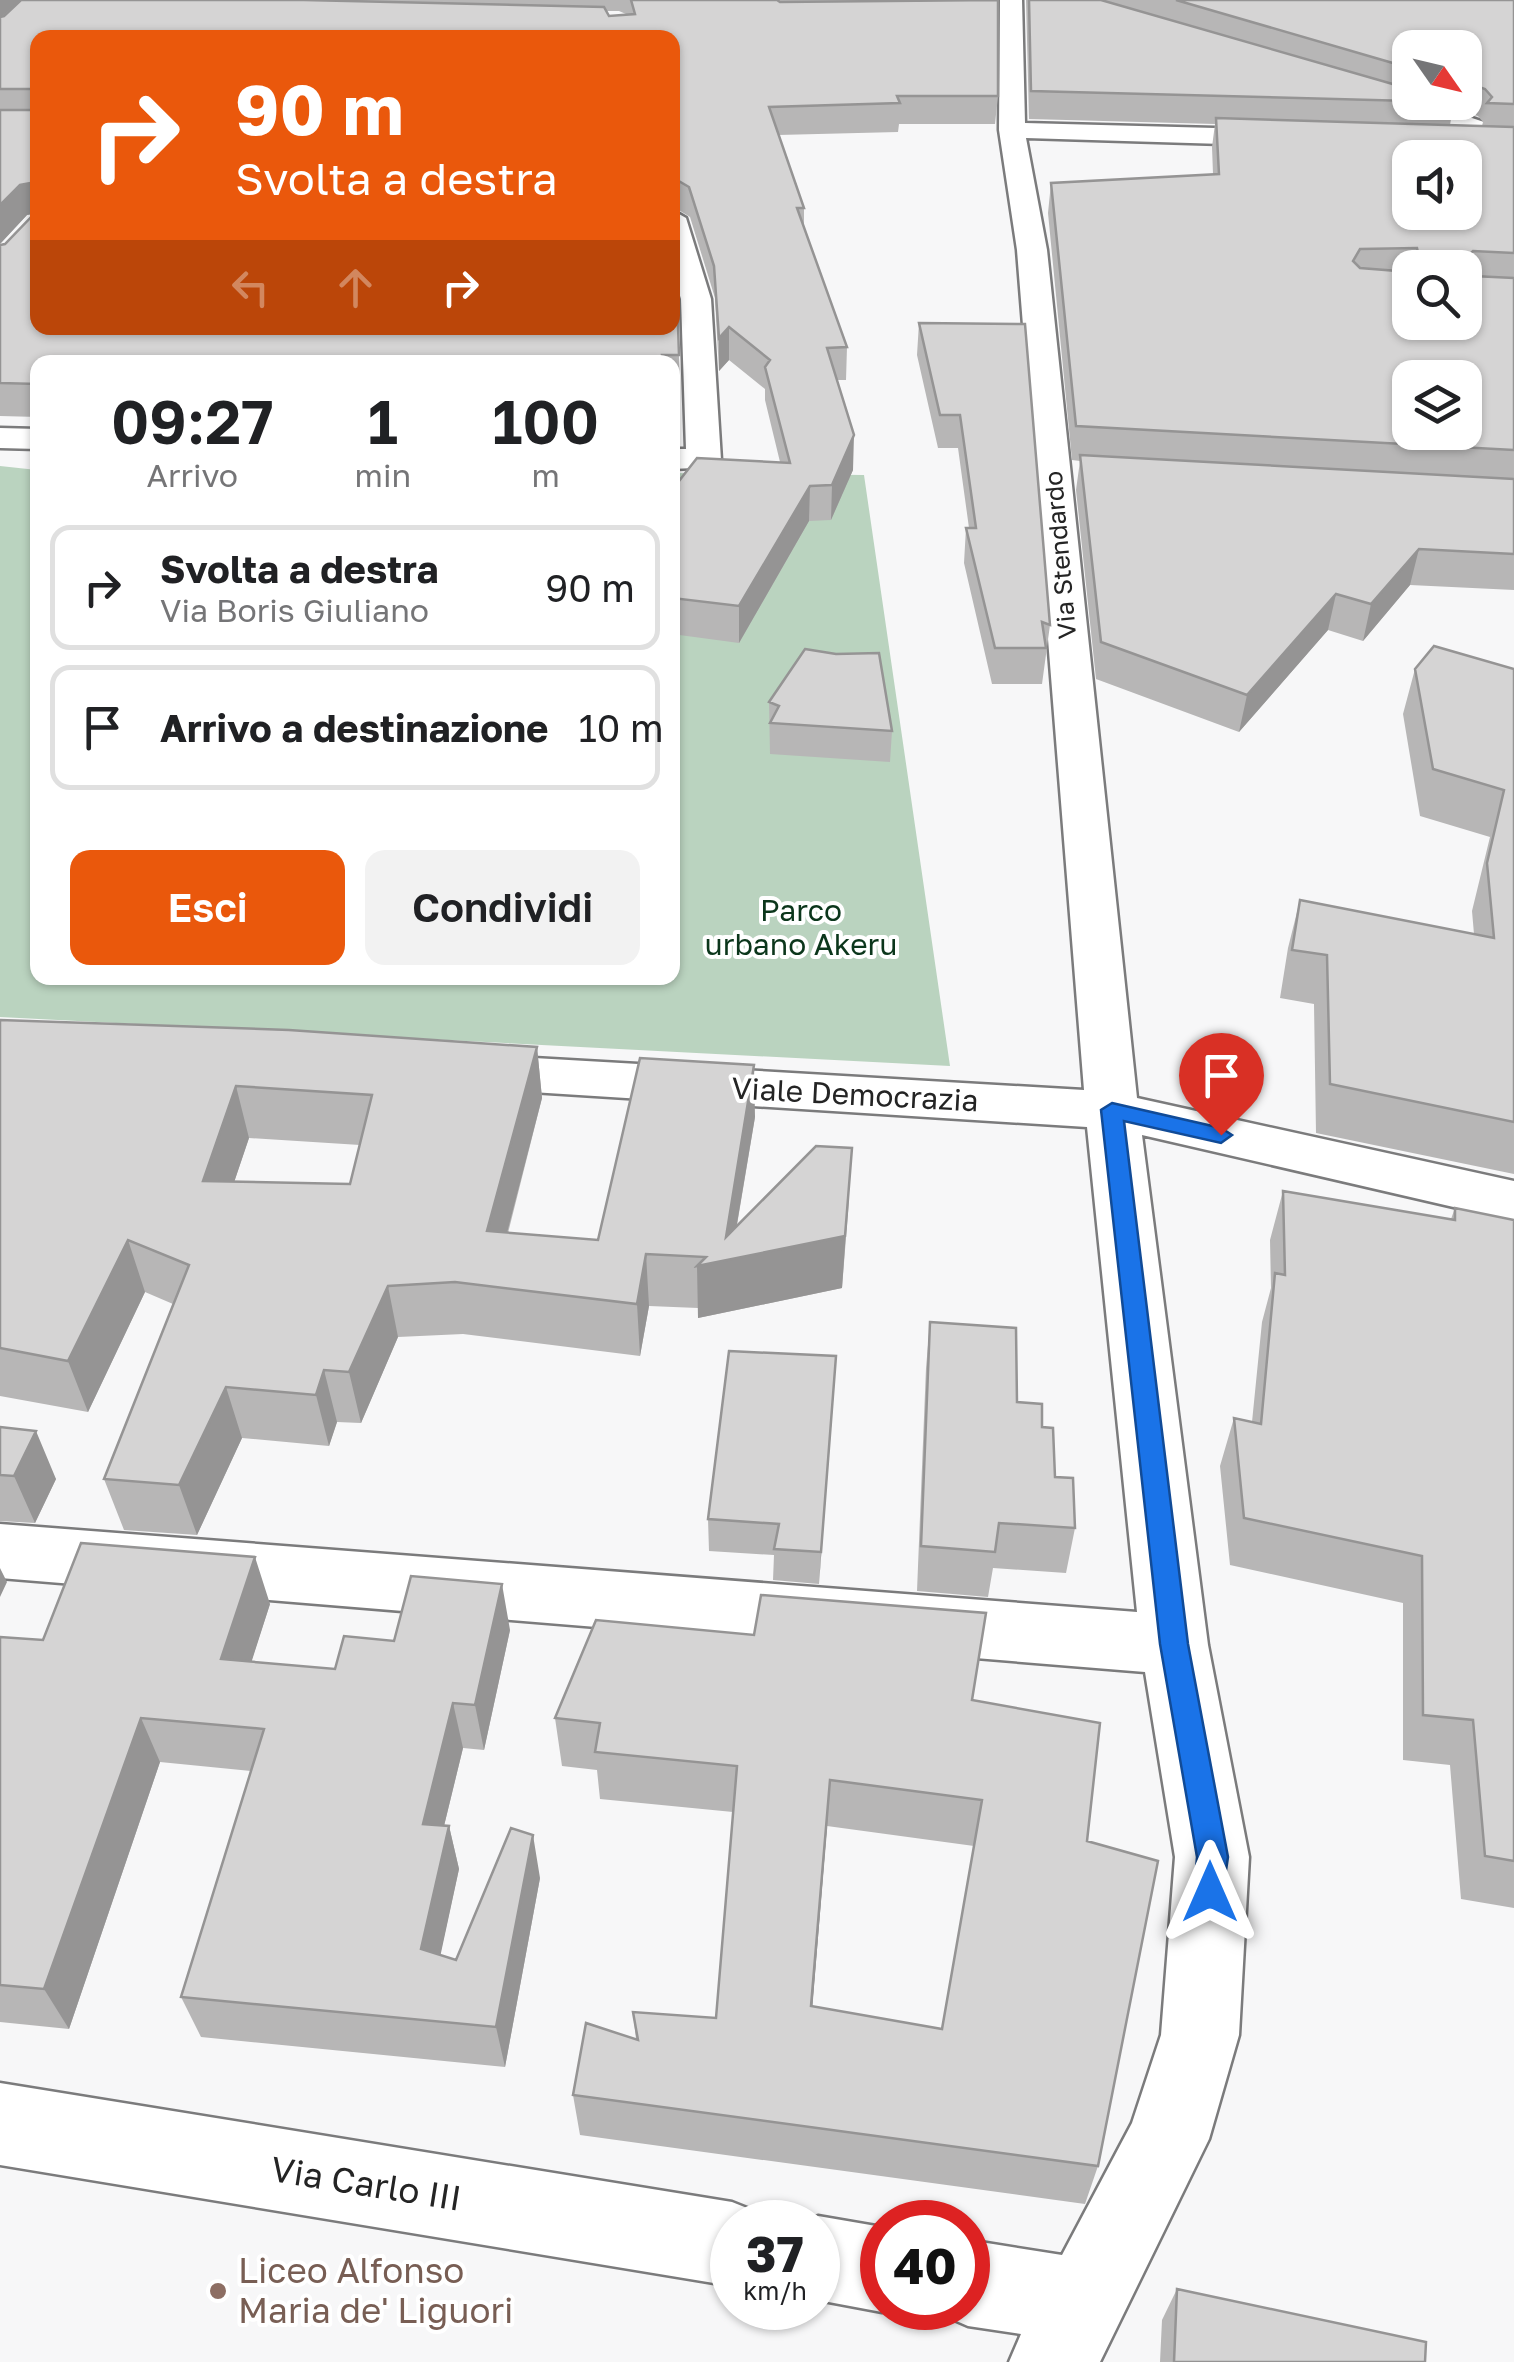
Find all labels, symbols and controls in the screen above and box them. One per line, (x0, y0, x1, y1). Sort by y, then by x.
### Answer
north arrow (1392, 30, 1482, 120)
map controls (1392, 30, 1482, 450)
text: 90 m (235, 66, 404, 150)
icon: right (70, 70, 200, 200)
button: sound (1392, 140, 1482, 230)
text: Svolta a destra (235, 151, 558, 205)
button: search (1392, 250, 1482, 340)
icon: left (223, 260, 278, 315)
icon: ahead (328, 260, 383, 315)
icon: right (433, 260, 488, 315)
button: layers (1392, 360, 1482, 450)
text: 09:27 (111, 385, 274, 457)
text: 1 (368, 385, 398, 457)
text: 100 (492, 385, 599, 457)
text: Arrivo (147, 456, 238, 494)
text: min (355, 456, 411, 494)
text: m (531, 456, 560, 494)
street label: Via Stendardo (1037, 470, 1082, 640)
text: Svolta a destra (160, 546, 439, 591)
icon: right (75, 560, 130, 615)
text: 90 m (545, 565, 635, 610)
text: Via Boris Giuliano (160, 591, 429, 629)
icon: arrive (75, 700, 130, 755)
text: Arrivo a destinazione (160, 705, 548, 750)
text: 10 m (578, 705, 664, 750)
button: Esci (70, 850, 345, 965)
button: Condividi (365, 850, 640, 965)
park label: Parco urbano Akeru (705, 892, 897, 962)
pin (1179, 1033, 1264, 1136)
icon: arrive (1194, 1048, 1249, 1103)
street label: Viale Democrazia (731, 1070, 979, 1118)
position arrow (1158, 1840, 1262, 1944)
street label: Via Carlo III (268, 2147, 464, 2219)
speed limit sign: 40 (860, 2200, 990, 2330)
text: 37 (746, 2223, 804, 2283)
place label: Liceo Alfonso Maria de' Liguori (238, 2249, 513, 2331)
text: km/h (743, 2275, 807, 2306)
marker: Liceo Alfonso Maria de' Liguori (207, 2280, 229, 2302)

